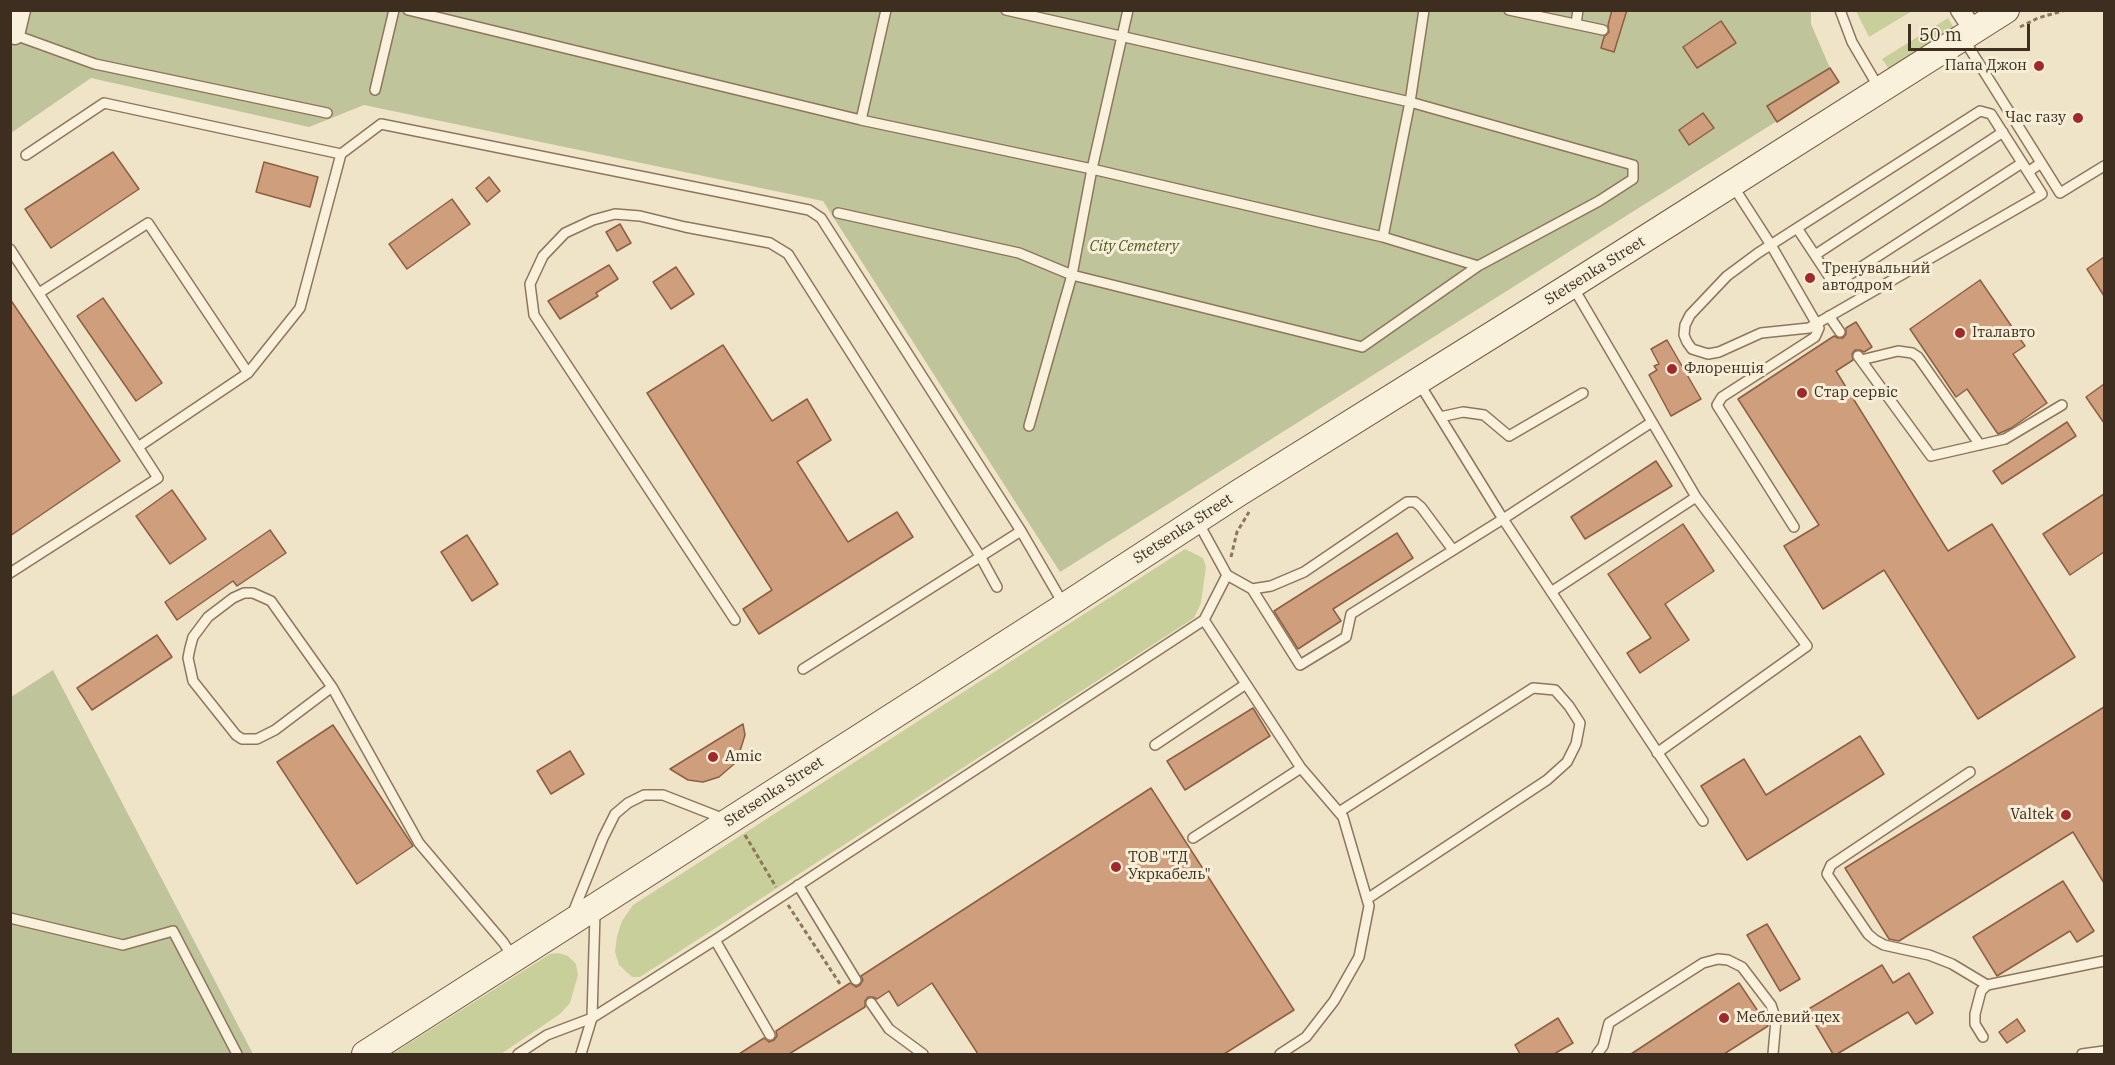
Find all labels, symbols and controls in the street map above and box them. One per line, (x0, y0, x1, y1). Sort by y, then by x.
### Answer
scale bar (1911, 12, 2032, 50)
text: 50 m (1919, 23, 1962, 46)
place label: Папа Джон (1945, 57, 2027, 75)
marker: Папа Джон (2032, 59, 2046, 73)
place label: Час газу (2005, 109, 2066, 127)
marker: Час газу (2071, 111, 2085, 125)
street label: Stetsenka Street (1541, 233, 1649, 309)
park label: City Cemetery (1090, 238, 1178, 256)
place label: Тренувальний автодром (1822, 260, 1930, 295)
marker: Тренувальний автодром (1803, 271, 1817, 285)
place label: Італавто (1972, 324, 2035, 342)
marker: Італавто (1953, 326, 1967, 340)
place label: Флоренція (1684, 360, 1764, 378)
marker: Флоренція (1665, 362, 1679, 376)
place label: Стар сервіс (1814, 384, 1898, 402)
marker: Стар сервіс (1795, 386, 1809, 400)
street label: Stetsenka Street (1130, 490, 1236, 568)
place label: Amic (725, 748, 762, 766)
marker: Amic (706, 750, 720, 764)
street label: Stetsenka Street (721, 753, 827, 831)
place label: Valtek (2010, 806, 2054, 824)
marker: Valtek (2059, 808, 2073, 822)
place label: ТОВ "ТД Укркабель" (1128, 849, 1211, 884)
marker: ТОВ "ТД Укркабель" (1109, 860, 1123, 874)
place label: Меблевий цех (1736, 1009, 1840, 1027)
marker: Меблевий цех (1717, 1011, 1731, 1025)

